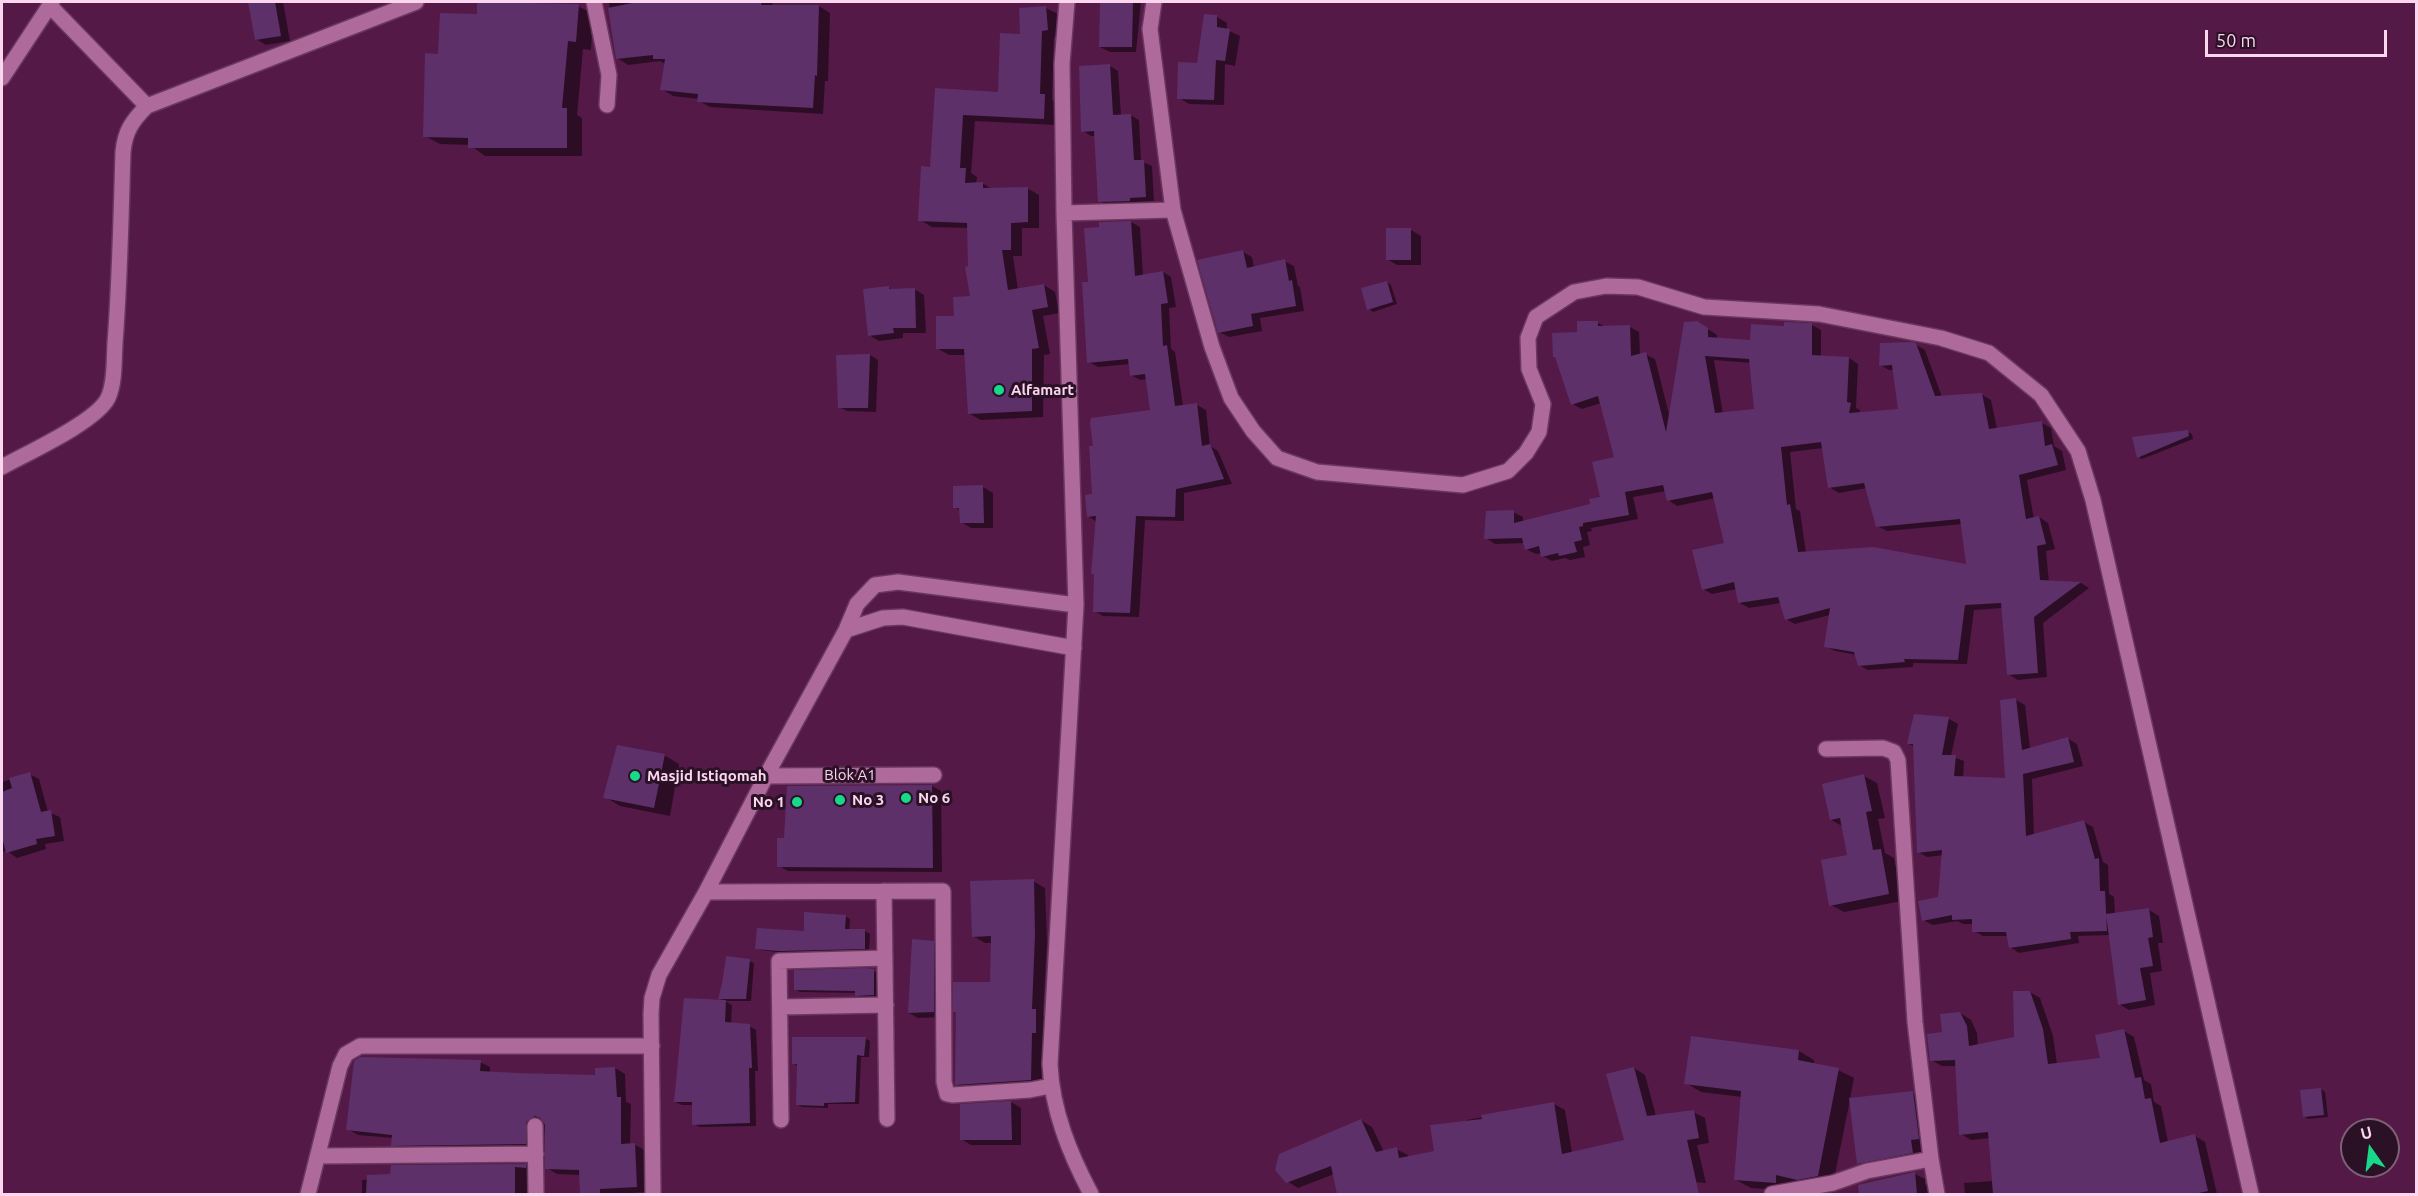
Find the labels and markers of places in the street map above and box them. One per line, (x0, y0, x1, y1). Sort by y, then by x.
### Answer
place label: Alfamart (1011, 381, 1074, 399)
marker: Alfamart (992, 383, 1006, 397)
place label: Masjid Istiqomah (647, 767, 767, 785)
marker: Masjid Istiqomah (628, 769, 642, 783)
place label: No 6 (918, 789, 950, 807)
place label: No 3 (852, 791, 884, 809)
marker: No 6 (899, 791, 913, 805)
place label: No 1 (753, 793, 785, 811)
marker: No 3 (833, 793, 847, 807)
marker: No 1 (790, 795, 804, 809)

